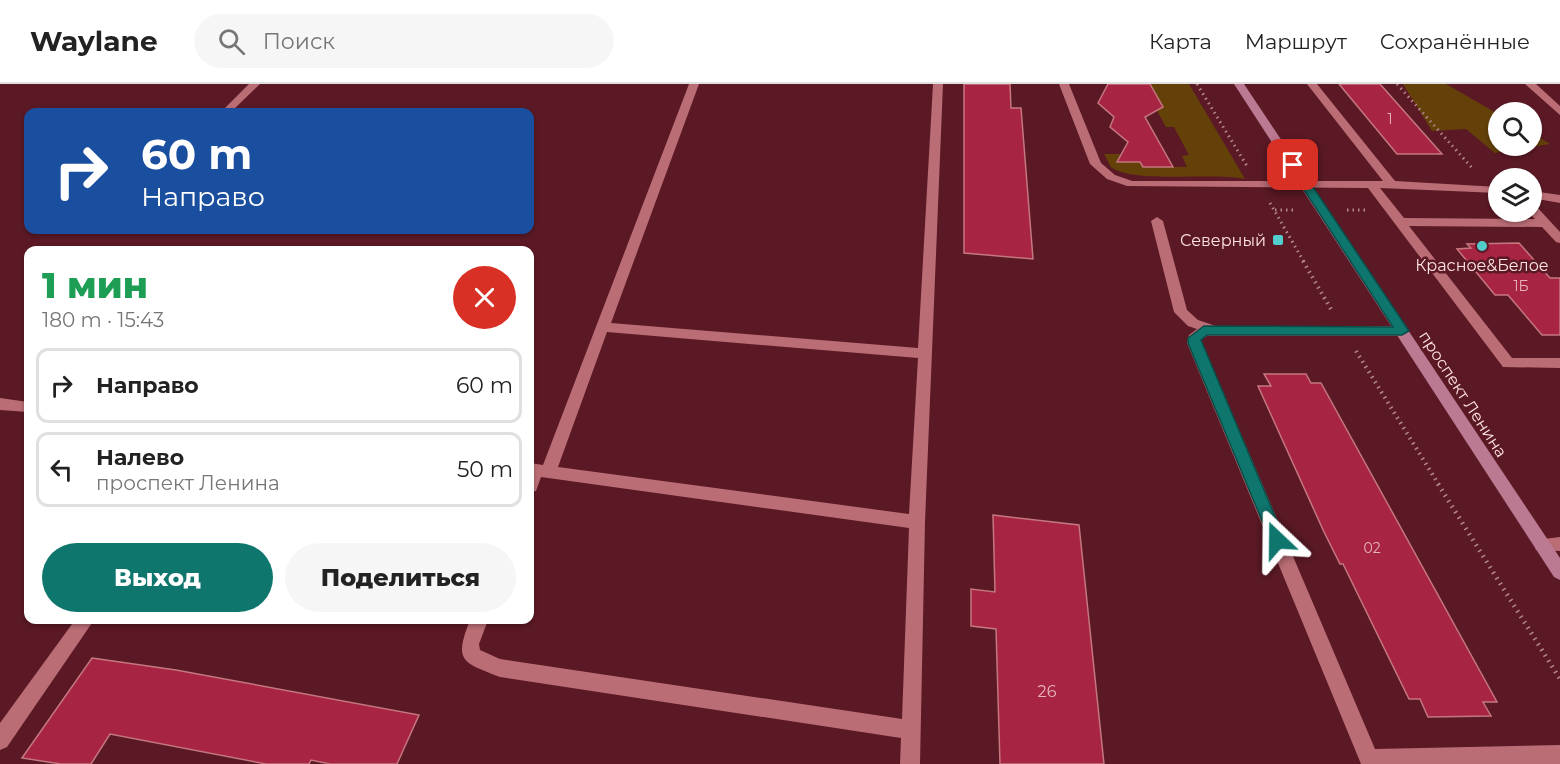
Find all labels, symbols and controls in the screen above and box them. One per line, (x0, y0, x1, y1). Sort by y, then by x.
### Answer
search box (194, 14, 614, 68)
text: Waylane (30, 24, 158, 58)
icon: search (215, 25, 248, 58)
text: Поиск (263, 28, 335, 55)
text: Карта (1149, 29, 1212, 54)
text: Маршрут (1245, 29, 1347, 54)
text: Сохранённые (1380, 29, 1530, 54)
map controls (1488, 102, 1542, 222)
button: search (1488, 102, 1542, 156)
house number: 1 (1387, 110, 1393, 128)
text: 60 m (141, 128, 252, 180)
icon: right (42, 132, 120, 210)
pin (1267, 139, 1318, 190)
icon: arrive (1276, 148, 1309, 181)
button: layers (1488, 168, 1542, 222)
text: Направо (141, 180, 265, 213)
place label: Северный (1180, 231, 1266, 250)
marker: Северный (1271, 233, 1285, 247)
marker: Красное&Белое (1475, 239, 1489, 253)
place label: Красное&Белое (1415, 256, 1549, 275)
text: 1 мин (42, 263, 148, 307)
button: close (453, 266, 516, 329)
house number: 1Б (1513, 277, 1529, 295)
text: 180 m · 15:43 (42, 308, 164, 332)
street label: проспект Ленина (1415, 327, 1511, 461)
icon: right (45, 369, 78, 402)
text: Направо (96, 372, 199, 399)
text: 60 m (456, 372, 513, 399)
text: Налево (96, 444, 184, 471)
icon: left (45, 453, 78, 486)
text: 50 m (457, 456, 513, 483)
text: проспект Ленина (96, 471, 280, 495)
position arrow (1245, 508, 1309, 572)
house number: 02 (1363, 539, 1381, 557)
button: Выход (42, 543, 273, 612)
button: Поделиться (285, 543, 516, 612)
house number: 26 (1038, 682, 1057, 701)

